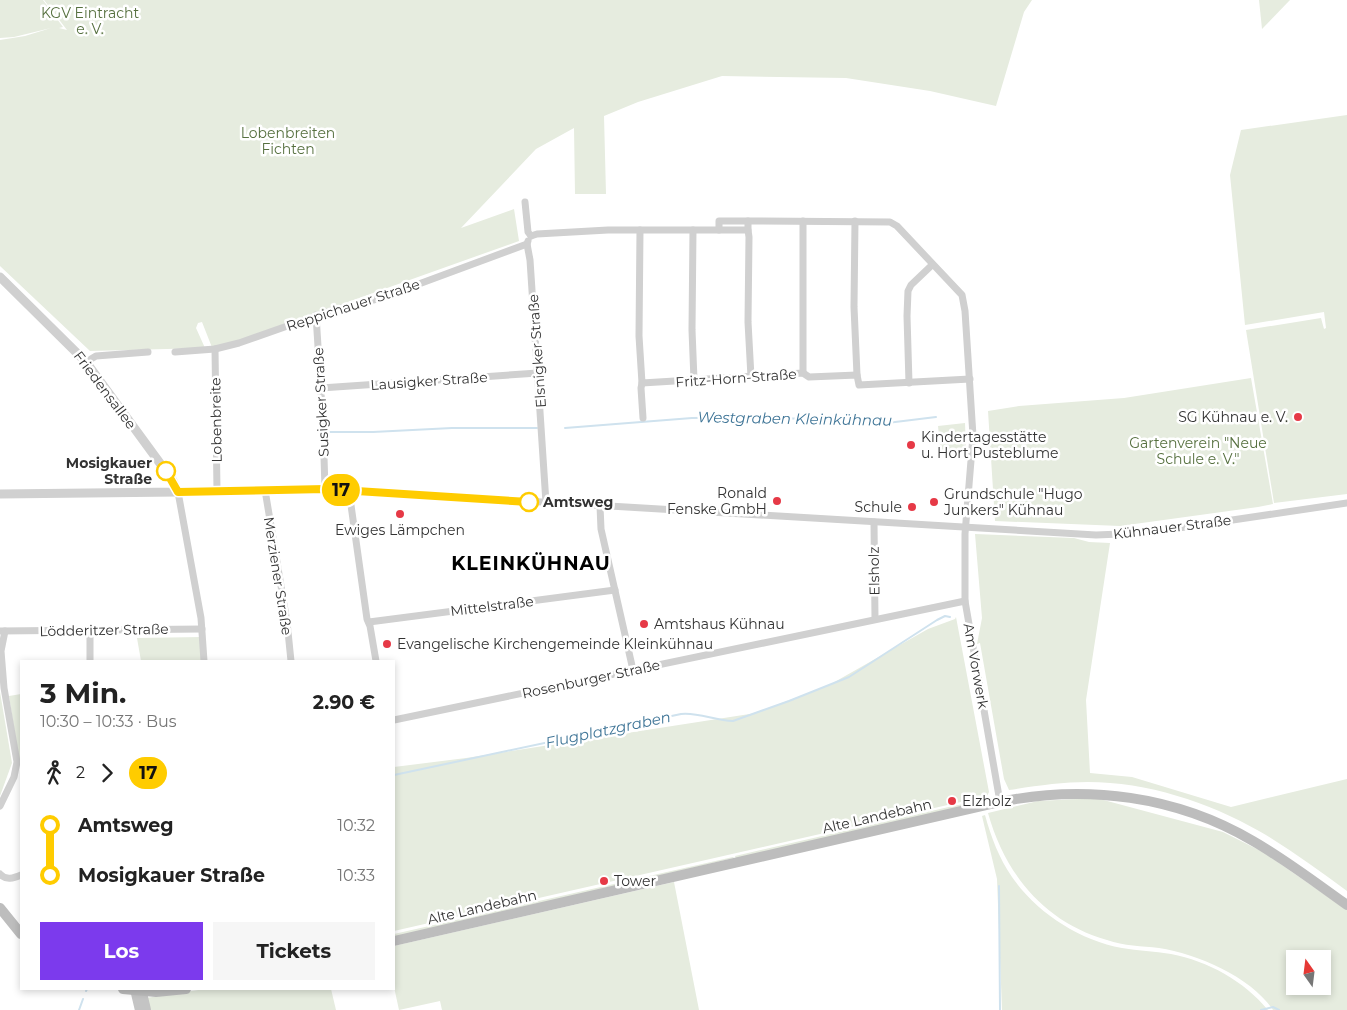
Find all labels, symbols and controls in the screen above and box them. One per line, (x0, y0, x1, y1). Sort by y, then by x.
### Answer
park label: KGV Eintracht e. V. (41, 4, 139, 38)
park label: Lobenbreiten Fichten (241, 124, 335, 158)
street label: Reppichauer Straße (284, 275, 422, 335)
street label: Elsnigker Straße (524, 294, 550, 408)
street label: Friedensallee (70, 347, 140, 433)
street label: Susigker Straße (309, 347, 333, 457)
street label: Fritz-Horn-Straße (675, 365, 797, 391)
street label: Lausigker Straße (370, 368, 488, 394)
street label: Lobenbreite (206, 377, 226, 463)
water label: Westgraben Kleinkühnau (698, 407, 892, 430)
place label: SG Kühnau e. V. (1178, 408, 1288, 426)
marker: SG Kühnau e. V. (1292, 411, 1304, 423)
place label: Kindertagesstätte u. Hort Pusteblume (921, 428, 1059, 462)
park label: Gartenverein "Neue Schule e. V." (1129, 434, 1267, 468)
marker: Kindertagesstätte u. Hort Pusteblume (905, 439, 917, 451)
place label: Mosigkauer Straße (66, 454, 152, 488)
marker: Mosigkauer Straße (156, 461, 176, 481)
line badge: 17 (318, 474, 364, 506)
text: 17 (332, 479, 350, 501)
place label: Ronald Fenske GmbH (667, 484, 767, 518)
place label: Grundschule "Hugo Junkers" Kühnau (943, 485, 1083, 519)
marker: Amtsweg (519, 492, 539, 512)
place label: Amtsweg (542, 493, 613, 511)
marker: Ronald Fenske GmbH (771, 495, 783, 507)
marker: Grundschule "Hugo Junkers" Kühnau (928, 496, 940, 508)
place label: Schule (855, 498, 902, 516)
marker: Schule (906, 501, 918, 513)
marker: Ewiges Lämpchen (394, 508, 406, 520)
street label: Kühnauer Straße (1112, 511, 1232, 543)
street label: Merziener Straße (260, 516, 296, 636)
place label: Ewiges Lämpchen (335, 521, 465, 539)
street label: Elsholz (865, 546, 883, 596)
district label: KLEINKÜHNAU (451, 552, 611, 575)
street label: Mittelstraße (449, 592, 535, 620)
place label: Amtshaus Kühnau (654, 615, 785, 633)
marker: Amtshaus Kühnau (638, 618, 650, 630)
street label: Lödderitzer Straße (39, 620, 169, 640)
street label: Am Vorwerk (960, 622, 992, 711)
place label: Evangelische Kirchengemeinde Kleinkühnau (397, 635, 713, 653)
marker: Evangelische Kirchengemeinde Kleinkühnau (381, 638, 393, 650)
street label: Rosenburger Straße (520, 656, 662, 702)
text: 3 Min. (40, 676, 126, 710)
text: 2.90 € (313, 691, 375, 714)
water label: Flugplatzgraben (544, 707, 672, 752)
text: 10:30 – 10:33 · Bus (40, 712, 177, 731)
icon: walk (40, 759, 68, 787)
icon: forward (93, 759, 121, 787)
text: 17 (139, 762, 157, 784)
text: 2 (76, 763, 85, 782)
place label: Elzholz (962, 792, 1011, 810)
street label: Alte Landebahn (821, 795, 933, 837)
marker: Elzholz (946, 795, 958, 807)
text: Amtsweg (78, 814, 173, 837)
text: 10:32 (337, 816, 375, 835)
text: Mosigkauer Straße (78, 864, 265, 887)
text: 10:33 (337, 866, 375, 885)
place label: Tower (614, 872, 656, 890)
marker: Tower (598, 875, 610, 887)
street label: Alte Landebahn (426, 886, 538, 928)
button: Los (40, 922, 203, 980)
button: Tickets (213, 922, 375, 980)
north arrow (1286, 950, 1331, 995)
map controls (1286, 950, 1331, 995)

